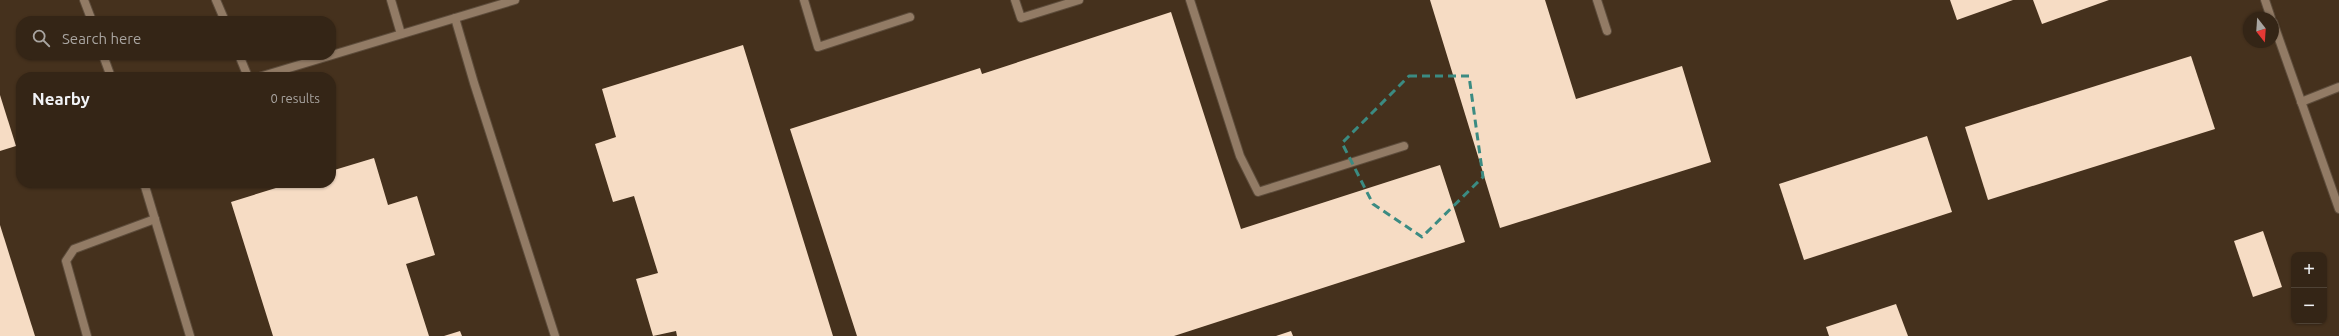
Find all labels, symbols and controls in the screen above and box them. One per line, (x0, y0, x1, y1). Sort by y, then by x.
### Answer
north arrow (2243, 12, 2279, 48)
search box (16, 16, 336, 60)
icon: search (30, 27, 52, 49)
text: Search here (62, 30, 141, 47)
text: Nearby (32, 89, 90, 108)
text: 0 results (270, 91, 320, 105)
map controls (2291, 252, 2327, 324)
button: + (2291, 252, 2327, 288)
button: − (2291, 288, 2327, 324)

